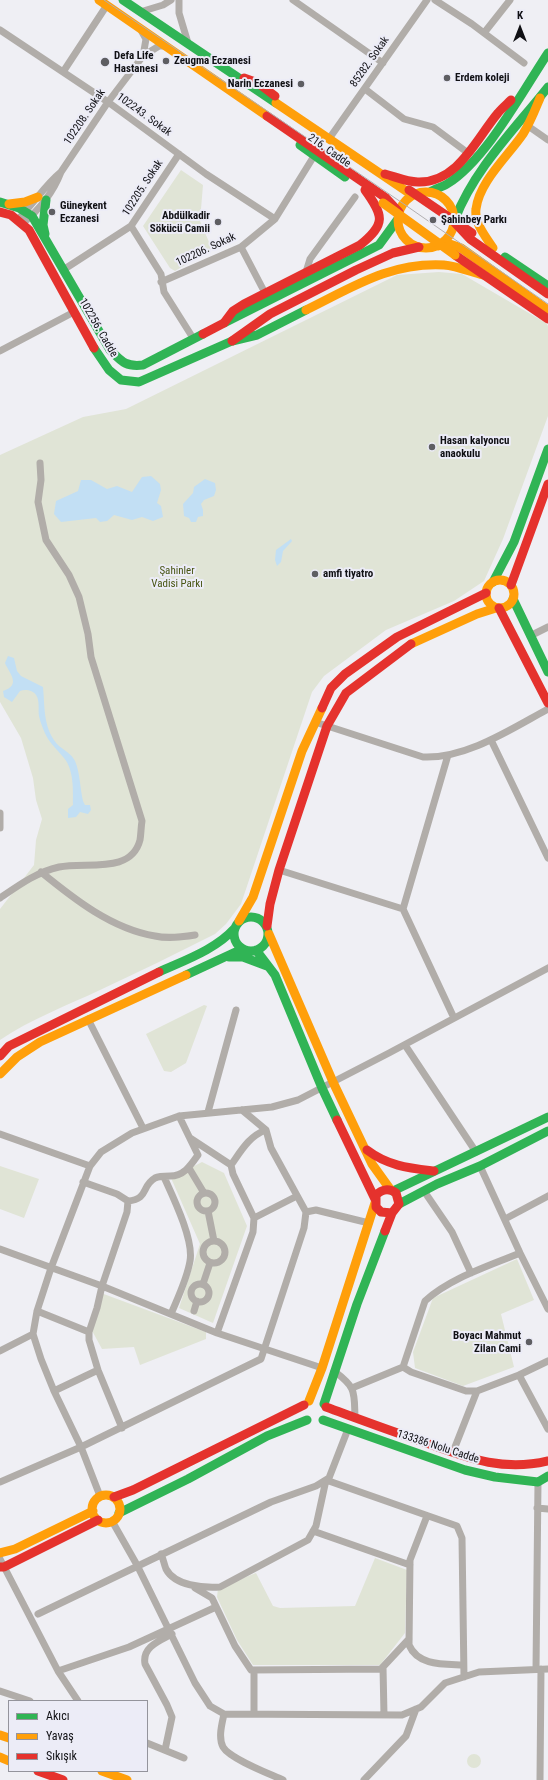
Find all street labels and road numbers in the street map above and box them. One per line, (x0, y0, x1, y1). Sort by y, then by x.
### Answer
street label: 85282. Sokak (348, 34, 392, 90)
street label: 102208. Sokak (62, 87, 108, 147)
street label: 102243. Sokak (114, 91, 174, 139)
street label: 216. Cadde (305, 131, 353, 171)
street label: 102205. Sokak (120, 157, 166, 219)
street label: 102206. Sokak (174, 230, 238, 270)
street label: 102256. Cadde (76, 296, 120, 360)
street label: 133386 Nolu Cadde (395, 1428, 481, 1466)

